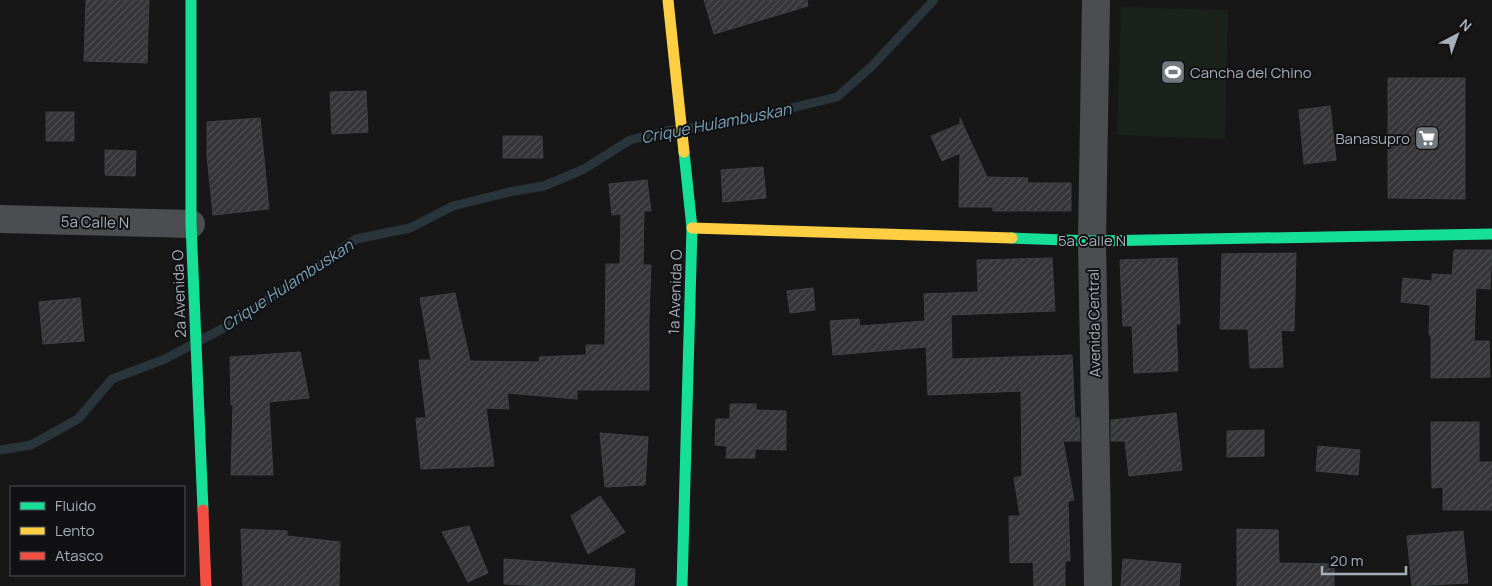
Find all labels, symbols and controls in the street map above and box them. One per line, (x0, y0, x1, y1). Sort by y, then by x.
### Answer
north arrow (1432, 10, 1482, 60)
text: N (1456, 14, 1476, 35)
sports icon: Cancha del Chino (1160, 59, 1186, 85)
place label: Cancha del Chino (1190, 62, 1312, 83)
water label: Crique Hulambuskan (639, 98, 794, 148)
supermarket icon: Banasupro (1414, 125, 1440, 151)
place label: Banasupro (1335, 128, 1410, 149)
street label: 5a Calle N (61, 211, 129, 233)
street label: 5a Calle N (1058, 230, 1126, 251)
water label: Crique Hulambuskan (217, 234, 357, 336)
street label: 2a Avenida O (167, 249, 191, 338)
street label: 1a Avenida O (663, 249, 687, 335)
street label: Avenida Central (1083, 269, 1105, 377)
legend (10, 486, 185, 576)
text: Fluido (55, 495, 96, 516)
text: Lento (55, 520, 95, 541)
scale bar (1322, 544, 1406, 576)
text: Atasco (55, 545, 103, 566)
text: 20 m (1330, 550, 1363, 571)

